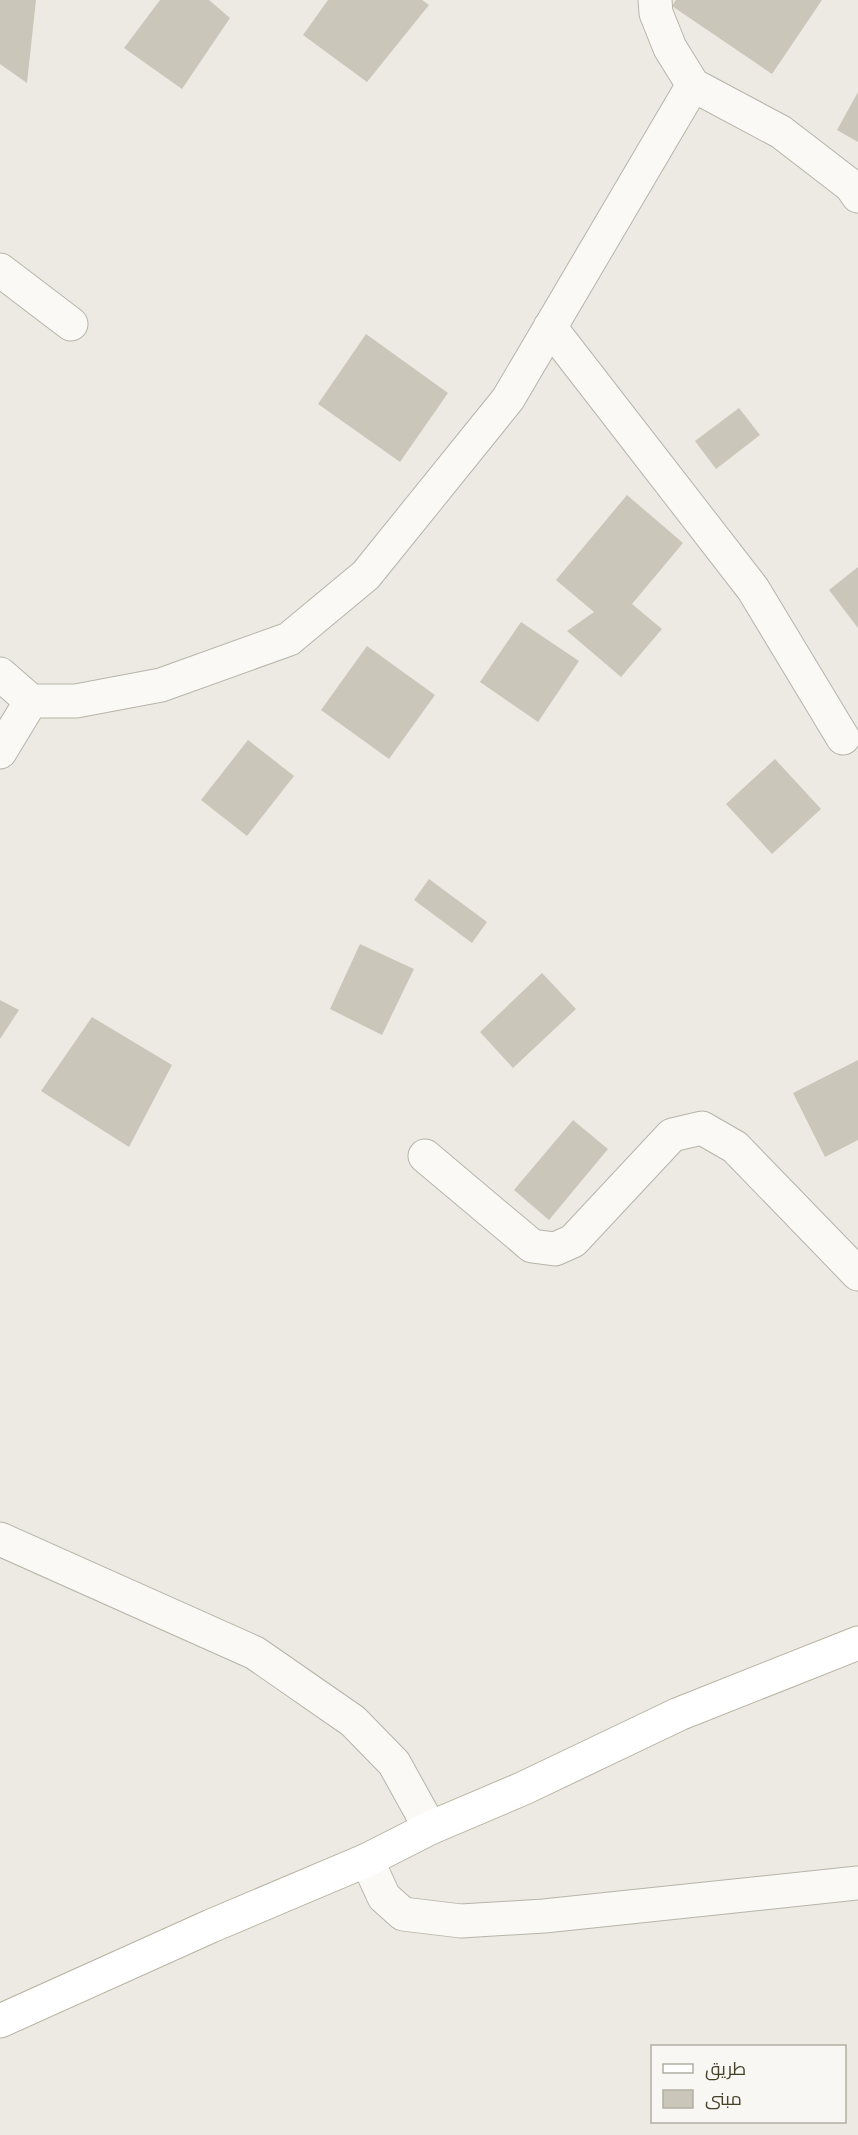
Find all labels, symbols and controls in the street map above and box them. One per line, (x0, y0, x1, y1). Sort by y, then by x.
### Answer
legend (651, 2045, 846, 2123)
text: طريق (705, 2057, 746, 2081)
text: مبنى (705, 2087, 742, 2110)

